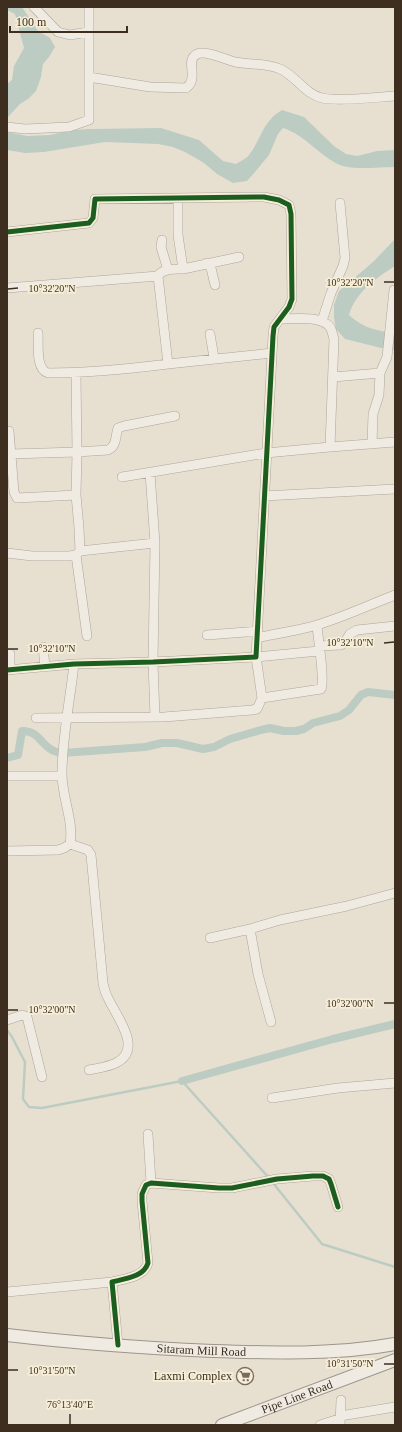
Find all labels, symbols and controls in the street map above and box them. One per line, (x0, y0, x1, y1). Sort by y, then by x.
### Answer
scale bar (10, 8, 127, 34)
text: 100 m (16, 15, 47, 29)
text: 10°32'20"N (326, 277, 374, 288)
text: 10°32'20"N (28, 283, 76, 294)
text: 10°32'10"N (326, 637, 374, 648)
text: 10°32'10"N (28, 643, 76, 654)
text: 10°32'00"N (326, 998, 374, 1009)
text: 10°32'00"N (28, 1004, 76, 1015)
street label: Sitaram Mill Road (156, 1341, 246, 1359)
text: 10°31'50"N (326, 1358, 374, 1369)
text: 10°31'50"N (28, 1365, 76, 1376)
supermarket icon: Laxmi Complex (235, 1366, 255, 1386)
place label: Laxmi Complex (154, 1369, 232, 1383)
street label: Pipe Line Road (259, 1377, 334, 1417)
text: 76°13'40"E (47, 1399, 93, 1410)

